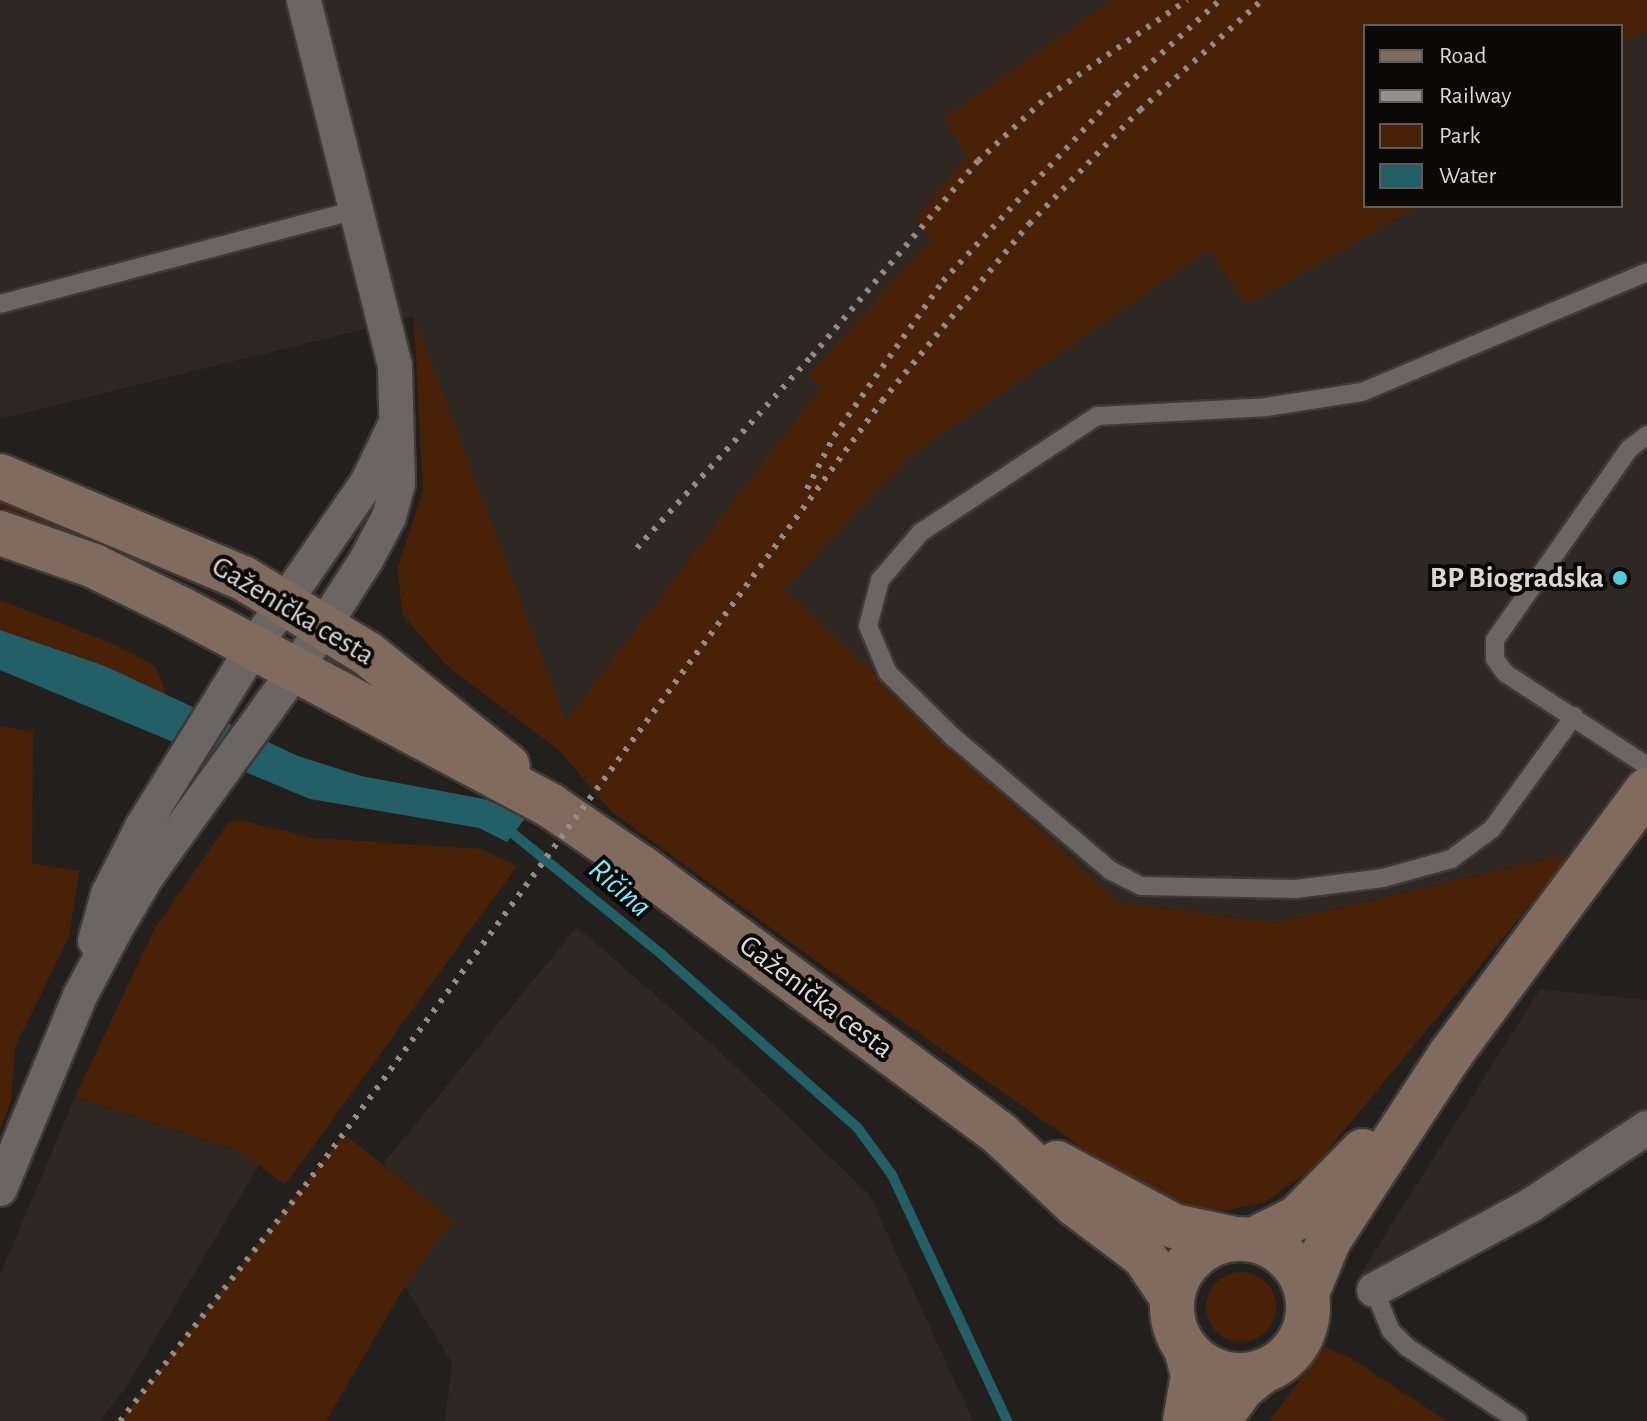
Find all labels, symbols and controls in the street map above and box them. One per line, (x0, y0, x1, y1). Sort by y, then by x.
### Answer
legend (1363, 24, 1623, 208)
text: Road (1439, 44, 1487, 68)
text: Railway (1439, 84, 1511, 108)
text: Park (1439, 124, 1480, 148)
text: Water (1439, 164, 1496, 188)
street label: Gaženička cesta (205, 548, 381, 674)
place label: BP Biogradska (1430, 560, 1604, 596)
marker: BP Biogradska (1611, 569, 1629, 587)
water label: Ričina (581, 850, 659, 926)
street label: Gaženička cesta (732, 927, 900, 1067)

